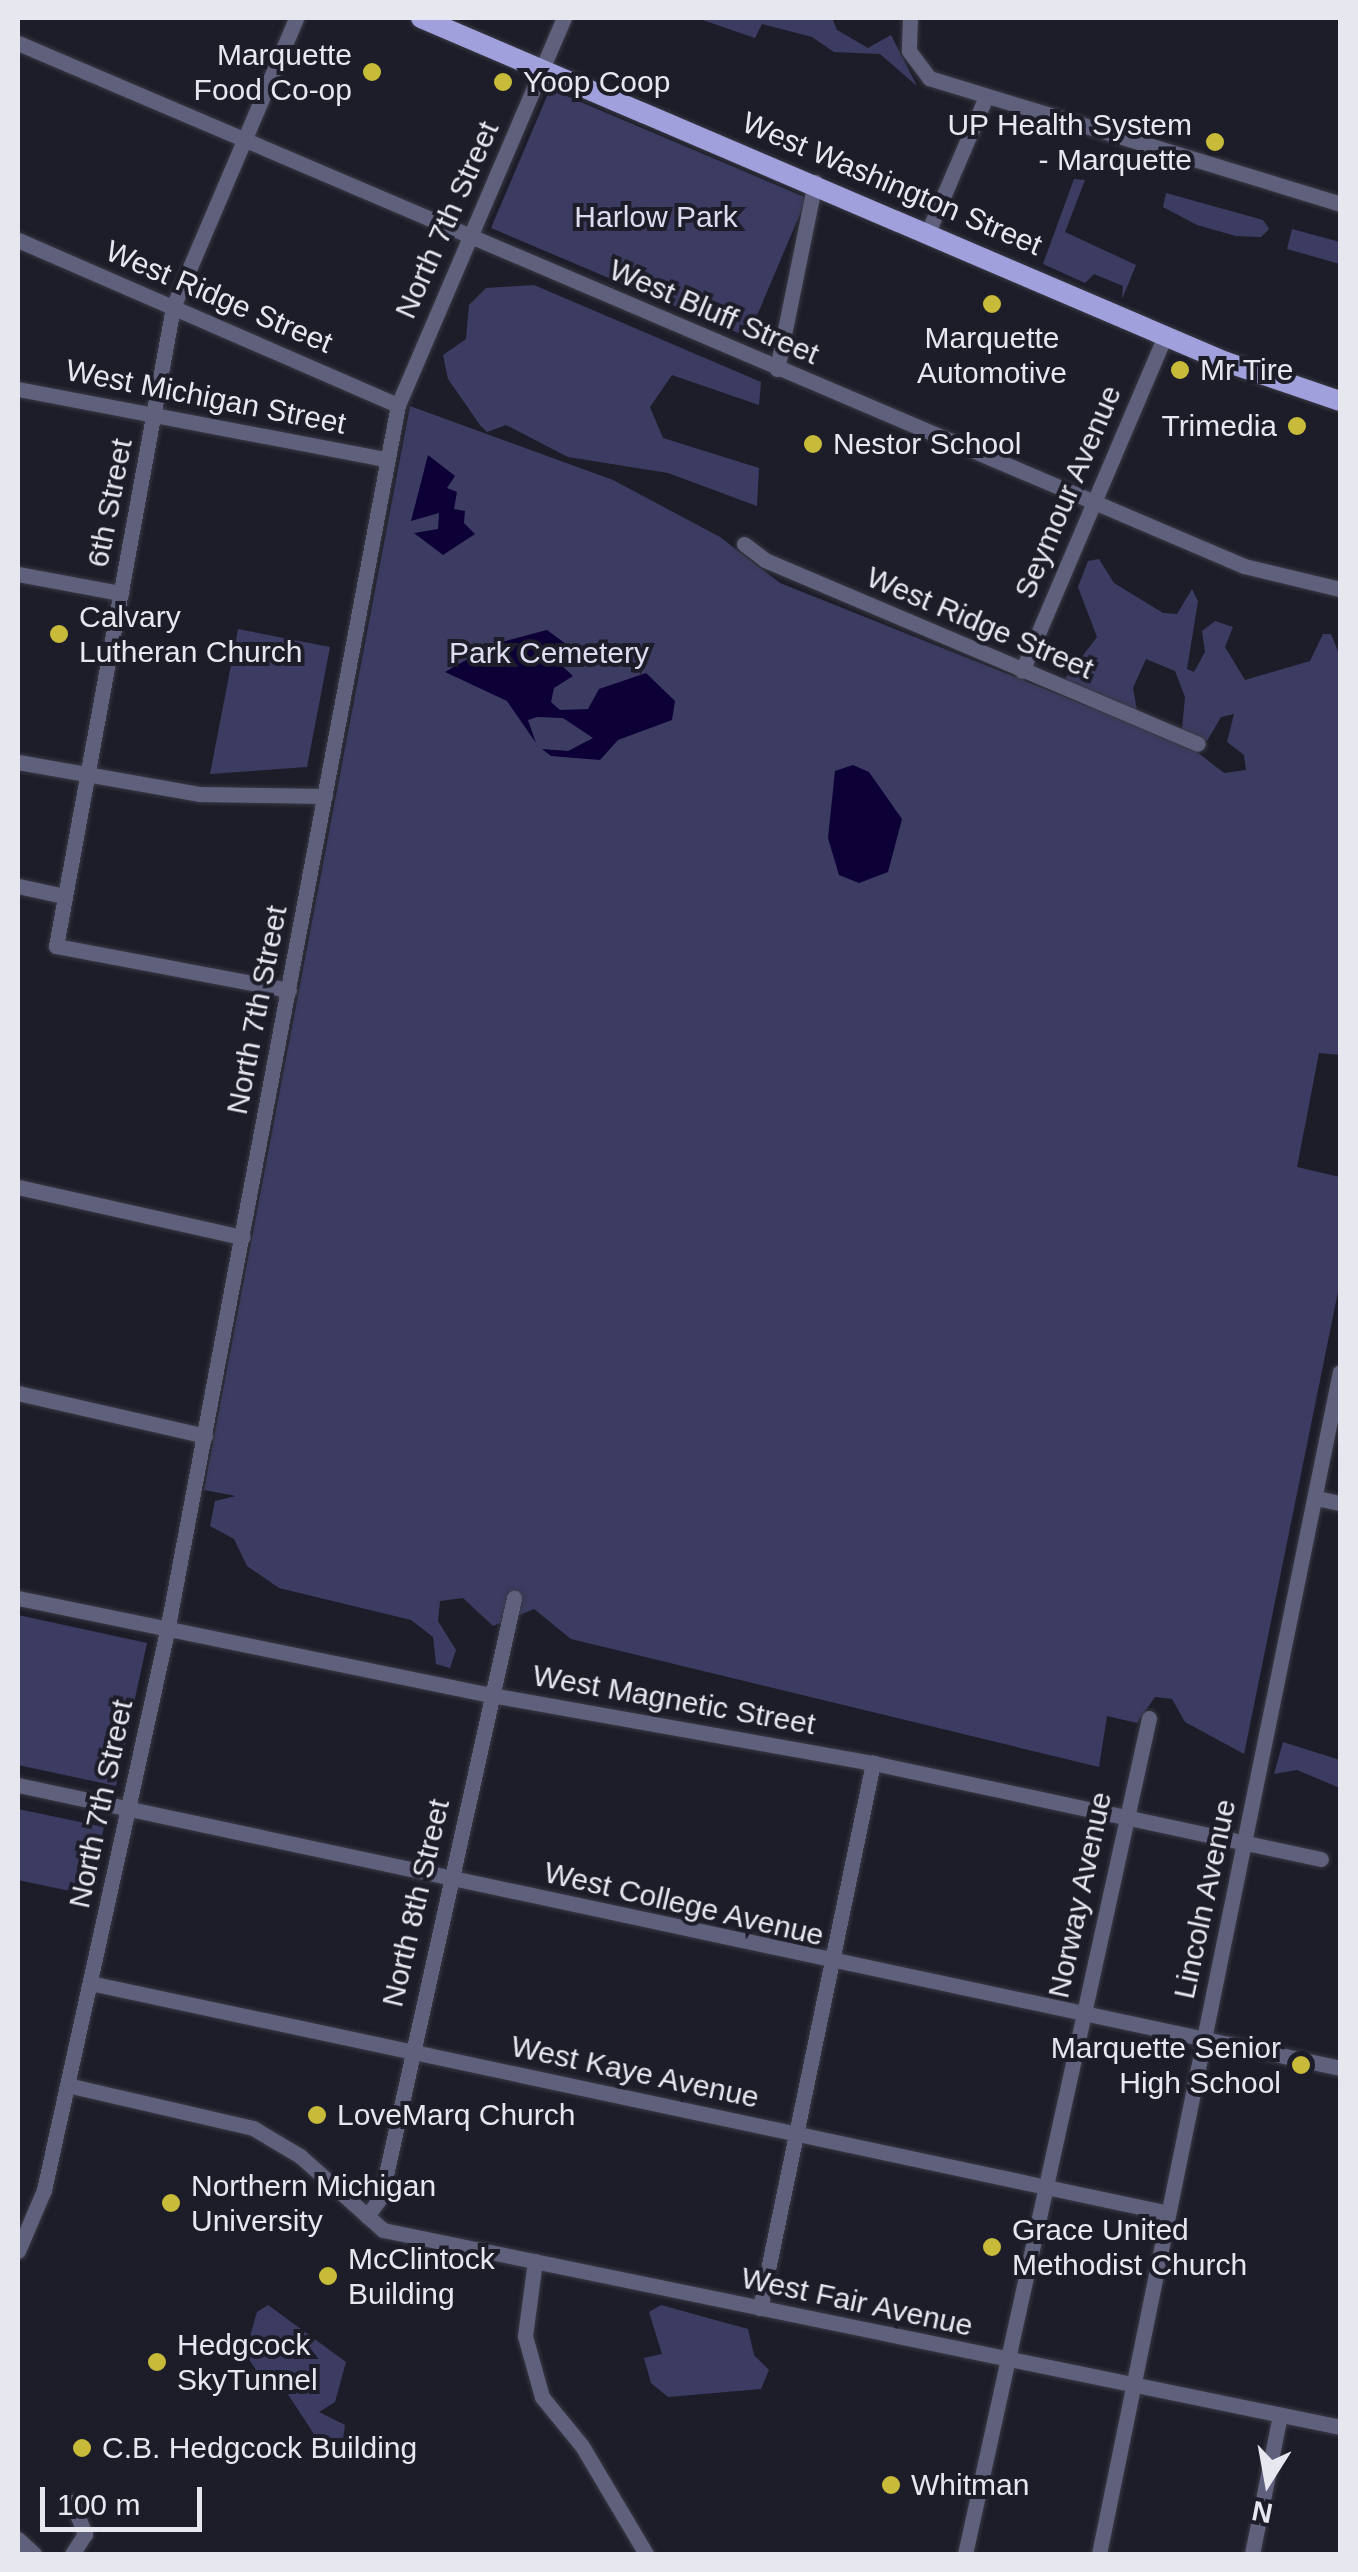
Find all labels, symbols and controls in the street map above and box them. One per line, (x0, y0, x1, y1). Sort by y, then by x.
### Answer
place label: Marquette Food Co-op (194, 37, 352, 108)
marker: Marquette Food Co-op (361, 61, 383, 83)
place label: Yoop Coop (523, 64, 670, 100)
marker: Yoop Coop (492, 71, 514, 93)
street label: West Washington Street (737, 105, 1047, 263)
place label: UP Health System - Marquette (947, 107, 1192, 178)
street label: North 7th Street (387, 116, 507, 324)
marker: UP Health System - Marquette (1202, 129, 1228, 155)
park label: Harlow Park (574, 199, 738, 235)
street label: West Ridge Street (100, 233, 338, 361)
street label: West Bluff Street (604, 252, 824, 372)
marker: Marquette Automotive (981, 293, 1003, 315)
place label: Marquette Automotive (917, 320, 1067, 390)
street label: West Michigan Street (63, 352, 349, 442)
place label: Mr Tire (1200, 352, 1294, 388)
marker: Mr Tire (1169, 359, 1191, 381)
street label: Seymour Avenue (1007, 379, 1129, 605)
place label: Trimedia (1161, 408, 1277, 444)
marker: Trimedia (1286, 415, 1308, 437)
place label: Nestor School (833, 426, 1021, 462)
marker: Nestor School (802, 433, 824, 455)
street label: 6th Street (80, 436, 140, 570)
street label: West Ridge Street (861, 559, 1099, 687)
place label: Calvary Lutheran Church (79, 599, 302, 670)
marker: Calvary Lutheran Church (48, 623, 70, 645)
park label: Park Cemetery (449, 635, 649, 671)
street label: North 7th Street (219, 903, 295, 1117)
street label: West Magnetic Street (530, 1657, 818, 1743)
street label: North 7th Street (61, 1697, 141, 1911)
street label: Norway Avenue (1040, 1788, 1120, 2002)
street label: Lincoln Avenue (1166, 1795, 1244, 2003)
street label: North 8th Street (375, 1796, 457, 2010)
street label: West College Avenue (540, 1854, 828, 1954)
street label: West Kaye Avenue (507, 2028, 763, 2116)
place label: Marquette Senior High School (1051, 2030, 1281, 2100)
marker: Marquette Senior High School (1290, 2054, 1312, 2076)
place label: LoveMarq Church (337, 2097, 575, 2133)
marker: LoveMarq Church (306, 2104, 328, 2126)
place label: Northern Michigan University (191, 2168, 436, 2238)
marker: Northern Michigan University (160, 2192, 182, 2214)
place label: Grace United Methodist Church (1012, 2212, 1247, 2282)
marker: Grace United Methodist Church (981, 2236, 1003, 2258)
place label: McClintock Building (348, 2241, 495, 2312)
street label: West Fair Avenue (737, 2260, 977, 2344)
marker: McClintock Building (317, 2265, 339, 2287)
place label: Hedgcock SkyTunnel (177, 2327, 318, 2398)
marker: Hedgcock SkyTunnel (146, 2351, 168, 2373)
place label: C.B. Hedgcock Building (102, 2430, 417, 2466)
north arrow (1218, 2432, 1318, 2532)
marker: C.B. Hedgcock Building (71, 2437, 93, 2459)
scale bar (45, 2467, 208, 2529)
place label: Whitman (911, 2467, 1029, 2503)
marker: Whitman (880, 2474, 902, 2496)
text: 100 m (57, 2488, 140, 2521)
text: N (1249, 2495, 1275, 2529)

